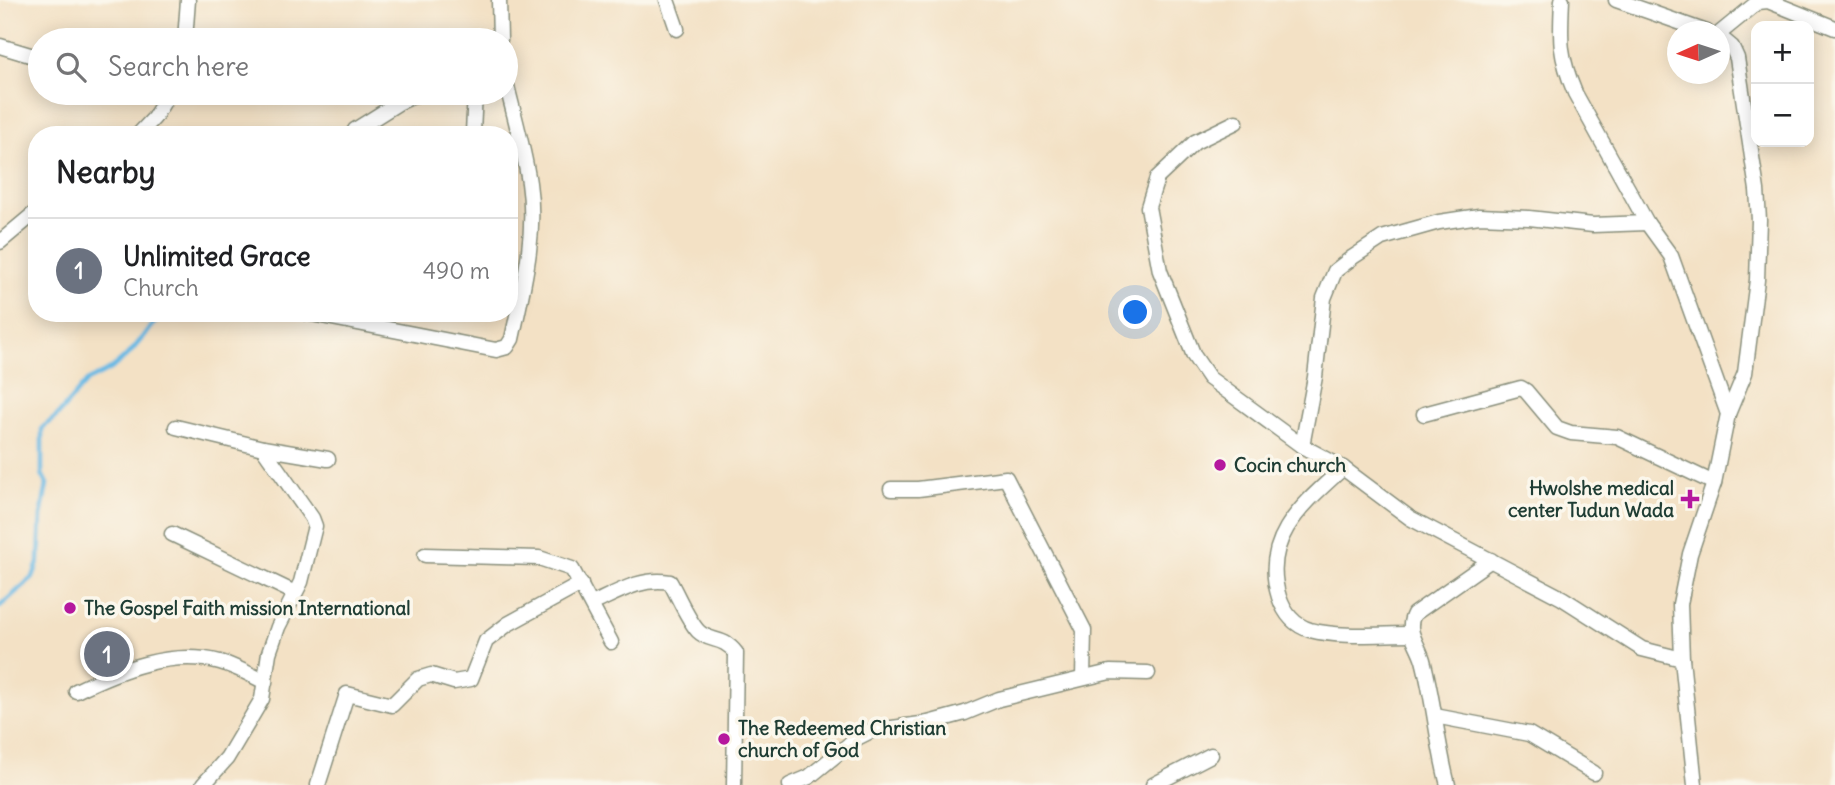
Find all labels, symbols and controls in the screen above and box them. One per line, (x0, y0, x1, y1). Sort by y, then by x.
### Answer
north arrow (1667, 21, 1730, 84)
map controls (1751, 21, 1814, 147)
button: + (1751, 21, 1814, 84)
search box (28, 28, 518, 105)
icon: search (52, 48, 90, 86)
text: Search here (108, 50, 249, 83)
button: − (1751, 84, 1814, 147)
text: Nearby (56, 153, 156, 191)
text: Unlimited Grace (123, 240, 310, 273)
text: 1 (74, 256, 84, 285)
text: 490 m (423, 256, 490, 285)
text: Church (123, 273, 199, 302)
your location (1118, 295, 1152, 329)
place label: Cocin church (1234, 453, 1346, 477)
marker: Cocin church (1212, 457, 1228, 473)
place label: Hwolshe medical center Tudun Wada (1508, 476, 1674, 522)
marker: Hwolshe medical center Tudun Wada (1680, 489, 1700, 509)
place label: The Gospel Faith mission International (84, 596, 411, 620)
marker: The Gospel Faith mission International (62, 600, 78, 616)
pin: 1 (84, 628, 130, 680)
place label: The Redeemed Christian church of God (738, 716, 946, 762)
marker: The Redeemed Christian church of God (716, 731, 732, 747)

